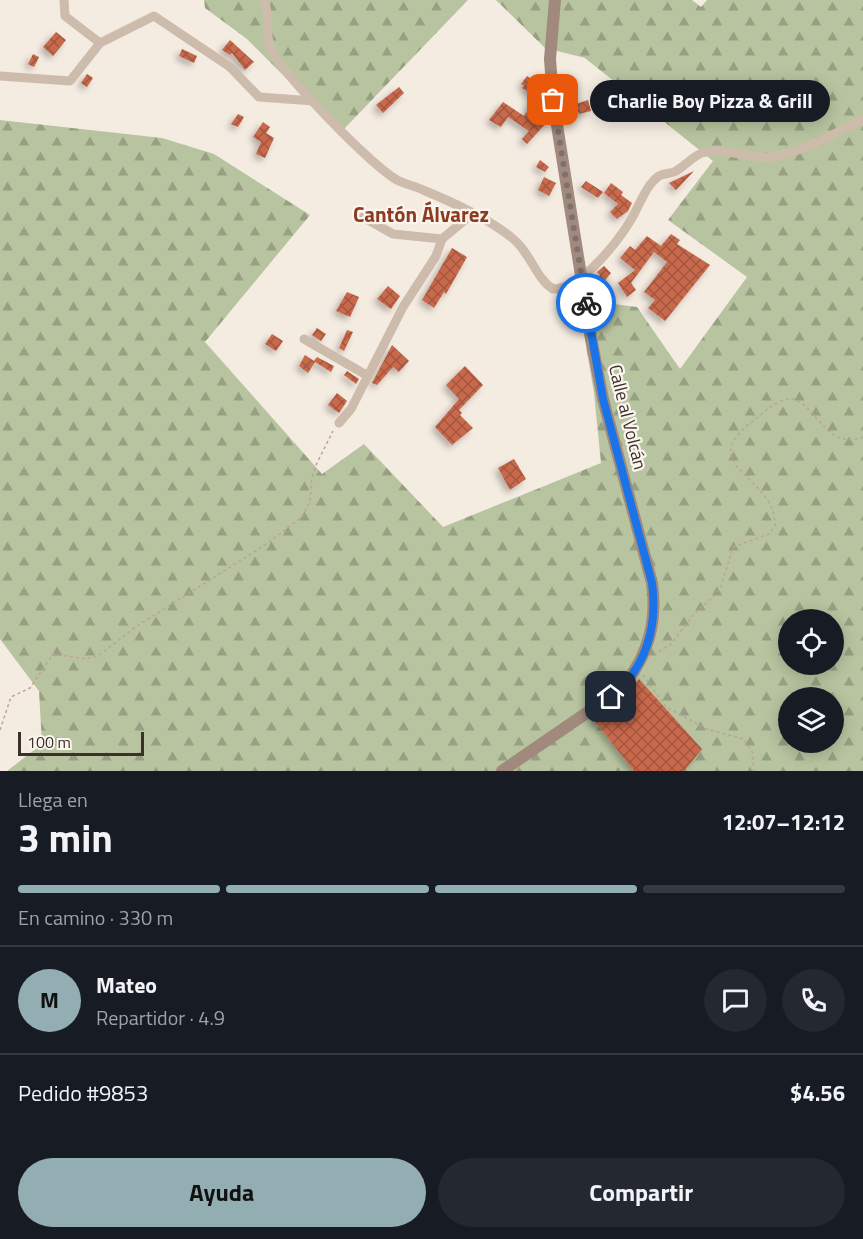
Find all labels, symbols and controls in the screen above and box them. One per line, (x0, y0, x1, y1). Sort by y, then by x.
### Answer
pin (527, 74, 578, 125)
callout: Charlie Boy Pizza & Grill (589, 79, 829, 121)
icon: bag (536, 83, 569, 116)
text: Charlie Boy Pizza & Grill (607, 85, 813, 116)
district label: Cantón Álvarez (353, 198, 489, 230)
courier (556, 273, 616, 333)
icon: bike (570, 287, 603, 320)
street label: Calle al Volcán (602, 362, 654, 472)
map controls (778, 609, 844, 753)
button: locate (778, 609, 844, 675)
pin (585, 671, 636, 722)
icon: home (594, 680, 627, 713)
button: layers (778, 687, 844, 753)
scale bar (18, 729, 144, 756)
text: 100 m (27, 730, 71, 754)
text: Llega en (18, 784, 88, 815)
text: 12:07–12:12 (722, 805, 845, 839)
text: 3 min (18, 808, 113, 867)
text: En camino · 330 m (18, 902, 173, 933)
text: Mateo (96, 968, 157, 1002)
button: chat (704, 969, 767, 1032)
button: phone (782, 969, 845, 1032)
text: M (40, 983, 59, 1017)
text: Repartidor · 4.9 (96, 1002, 225, 1033)
text: Pedido #9853 (18, 1076, 148, 1110)
text: $4.56 (790, 1076, 845, 1110)
button: Ayuda (18, 1158, 426, 1227)
button: Compartir (438, 1158, 845, 1227)

